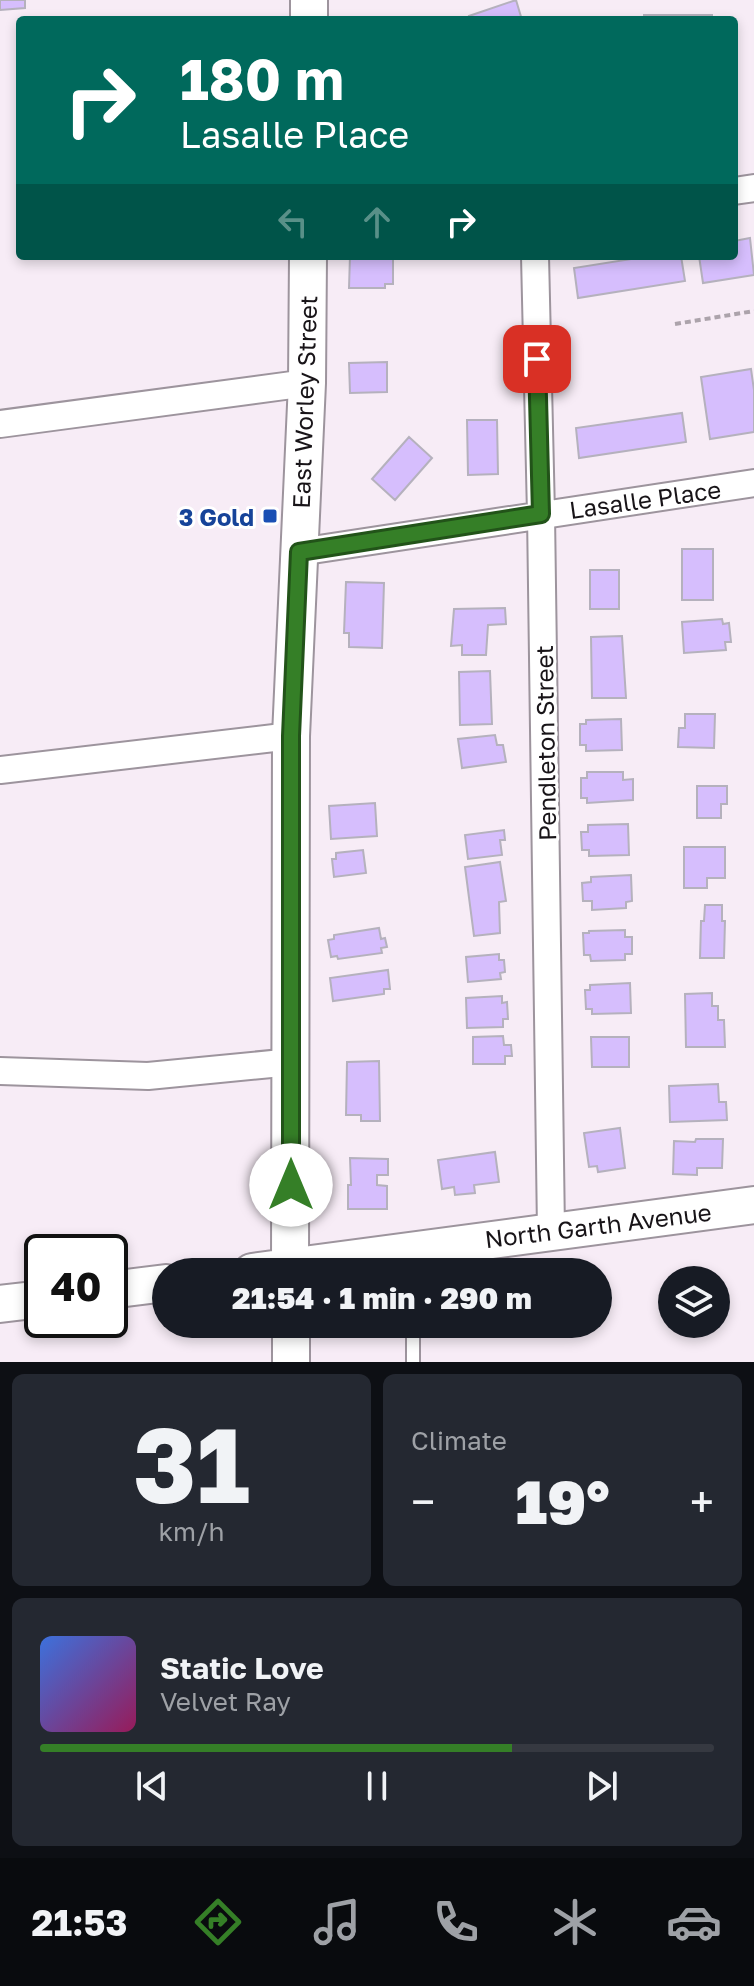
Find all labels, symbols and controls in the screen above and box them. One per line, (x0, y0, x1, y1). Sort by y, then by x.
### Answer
text: 180 m (180, 45, 344, 112)
icon: right (48, 48, 152, 152)
text: Lasalle Place (180, 113, 409, 156)
icon: left (271, 200, 315, 244)
icon: ahead (355, 200, 399, 244)
icon: right (439, 200, 483, 244)
street label: East Worley Street (286, 295, 322, 509)
pin (503, 325, 571, 393)
icon: arrive (515, 337, 559, 381)
street label: Lasalle Place (567, 474, 723, 524)
place label: 3 Gold (179, 502, 254, 531)
marker: 3 Gold (261, 507, 279, 525)
street label: Pendleton Street (529, 645, 561, 841)
position arrow (249, 1143, 333, 1227)
street label: North Garth Avenue (483, 1197, 713, 1253)
speed limit sign: 40 (24, 1234, 128, 1338)
map controls (658, 1266, 730, 1338)
button: layers (658, 1266, 730, 1338)
text: 21:54 · 1 min · 290 m (232, 1280, 532, 1316)
text: 31 (133, 1401, 250, 1526)
text: Climate (411, 1425, 507, 1456)
text: 19° (515, 1465, 610, 1537)
text: − (411, 1475, 435, 1528)
text: + (690, 1475, 714, 1528)
text: km/h (158, 1516, 225, 1547)
text: Static Love (160, 1650, 324, 1686)
text: Velvet Ray (160, 1686, 291, 1717)
icon: previous (130, 1764, 174, 1808)
icon: pause (355, 1764, 399, 1808)
icon: next (580, 1764, 624, 1808)
icon: directions (190, 1894, 246, 1950)
icon: music (309, 1894, 365, 1950)
icon: phone (428, 1894, 484, 1950)
icon: climate (547, 1894, 603, 1950)
icon: car (666, 1894, 722, 1950)
text: 21:53 (32, 1901, 127, 1944)

